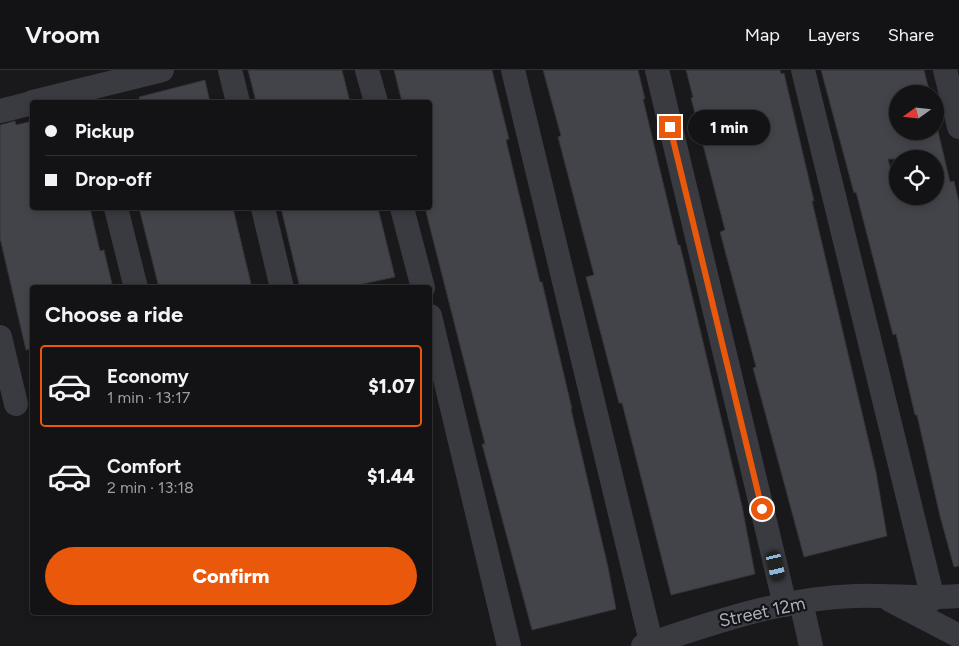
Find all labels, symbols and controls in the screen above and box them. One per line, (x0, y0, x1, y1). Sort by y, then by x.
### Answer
text: Vroom (25, 20, 100, 49)
text: Map (745, 24, 780, 46)
text: Layers (808, 24, 860, 46)
text: Share (888, 24, 934, 46)
north arrow (889, 85, 944, 140)
map controls (889, 85, 944, 205)
callout: 1 min (688, 110, 770, 144)
route end (659, 116, 681, 138)
text: 1 min (710, 118, 748, 137)
text: Pickup (75, 120, 134, 143)
button: locate (889, 150, 944, 205)
text: Drop-off (75, 168, 152, 191)
text: Choose a ride (45, 301, 183, 328)
icon: car (47, 364, 92, 409)
text: Economy (107, 365, 189, 388)
text: $1.07 (368, 375, 415, 398)
text: 1 min · 13:17 (107, 388, 190, 407)
icon: car (47, 454, 92, 499)
text: Comfort (107, 455, 182, 478)
text: $1.44 (367, 465, 415, 488)
text: 2 min · 13:18 (107, 478, 194, 497)
route start (751, 498, 773, 520)
button: Confirm (45, 547, 417, 605)
car (765, 550, 786, 582)
street label: Street 12m (717, 592, 807, 632)

